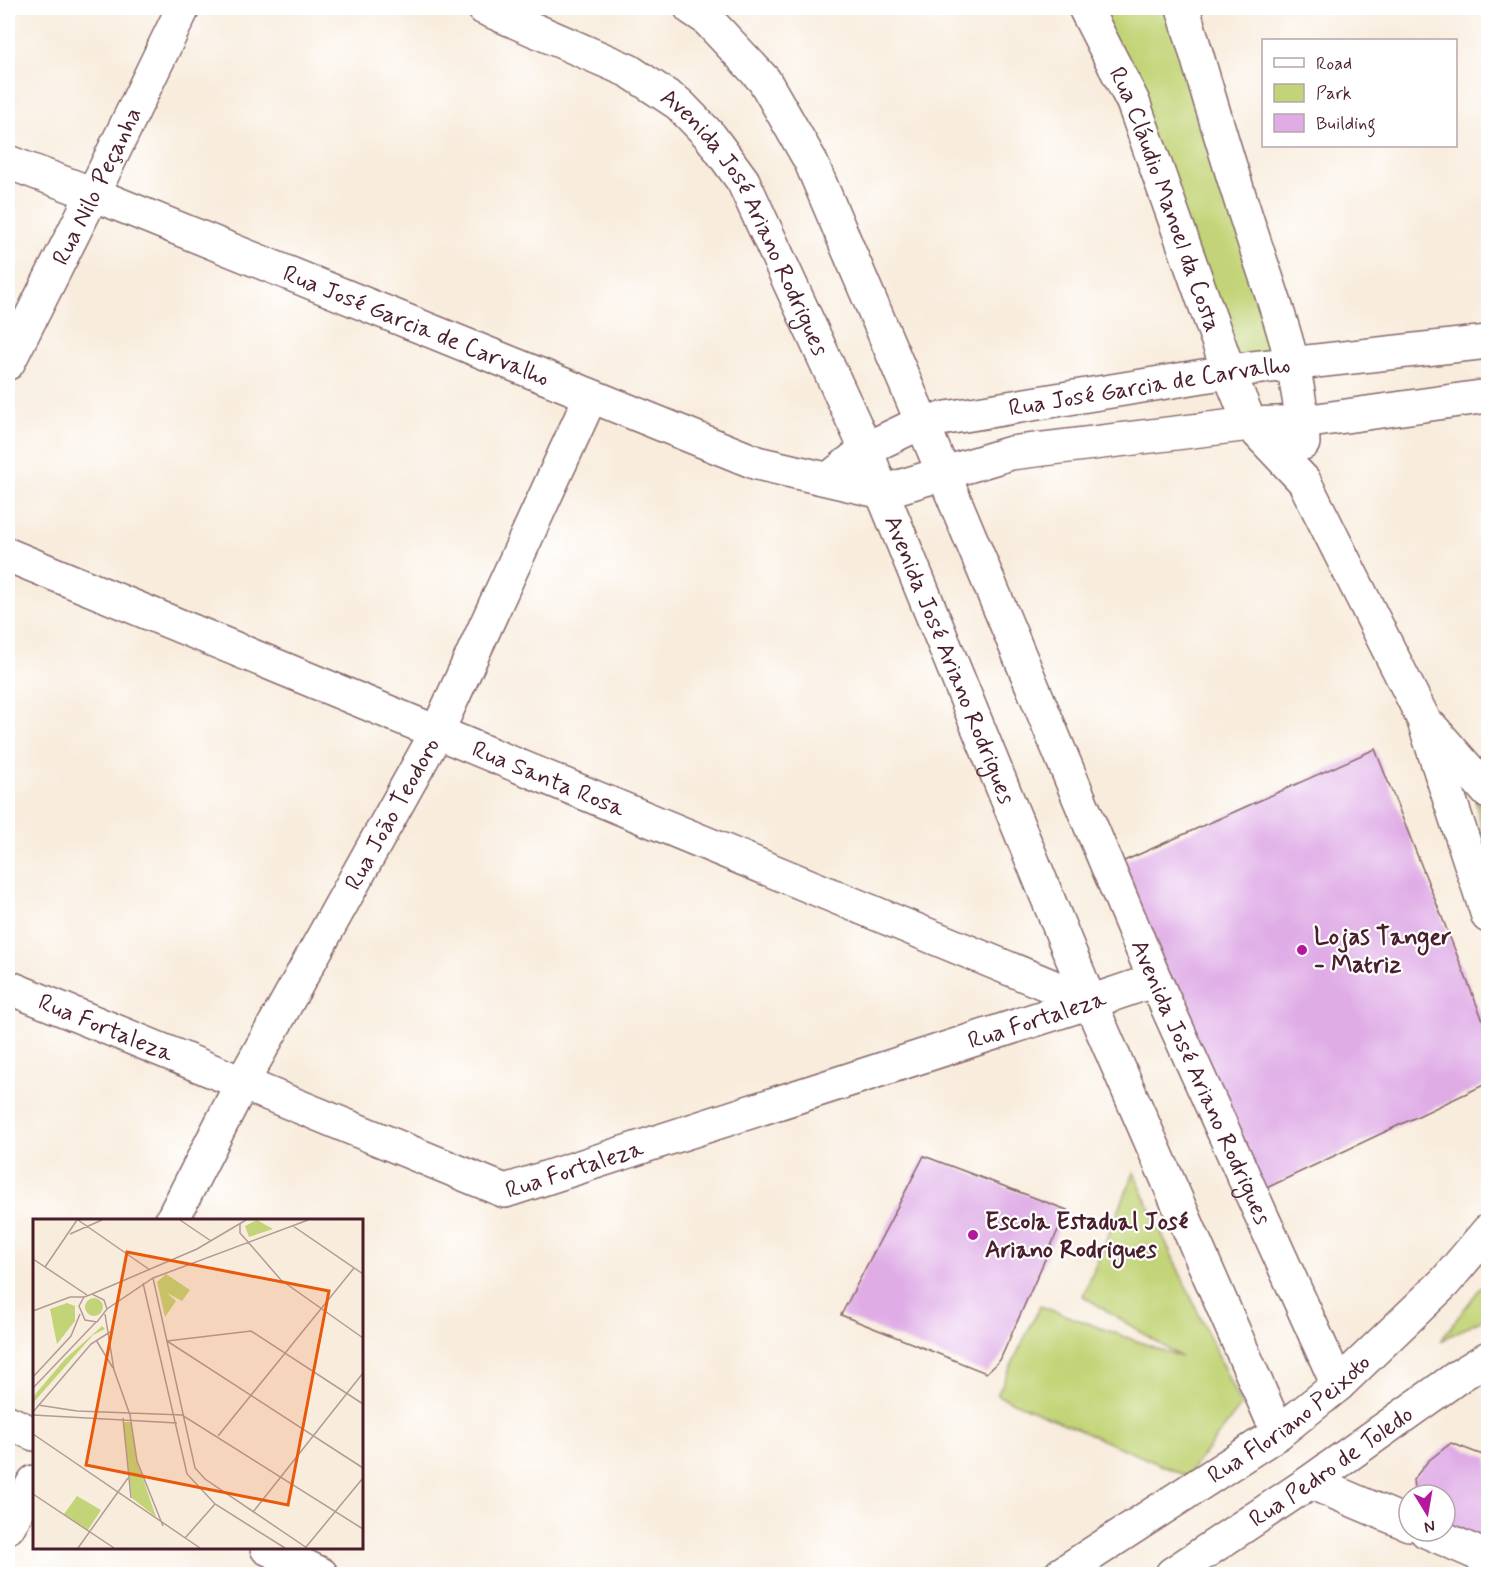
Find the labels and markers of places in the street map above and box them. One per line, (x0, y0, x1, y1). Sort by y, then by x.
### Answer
place label: Lojas Tanger - Matriz (1314, 922, 1451, 981)
marker: Lojas Tanger - Matriz (1295, 943, 1309, 957)
place label: Escola Estadual José Ariano Rodrigues (985, 1207, 1188, 1269)
marker: Escola Estadual José Ariano Rodrigues (966, 1228, 980, 1242)

